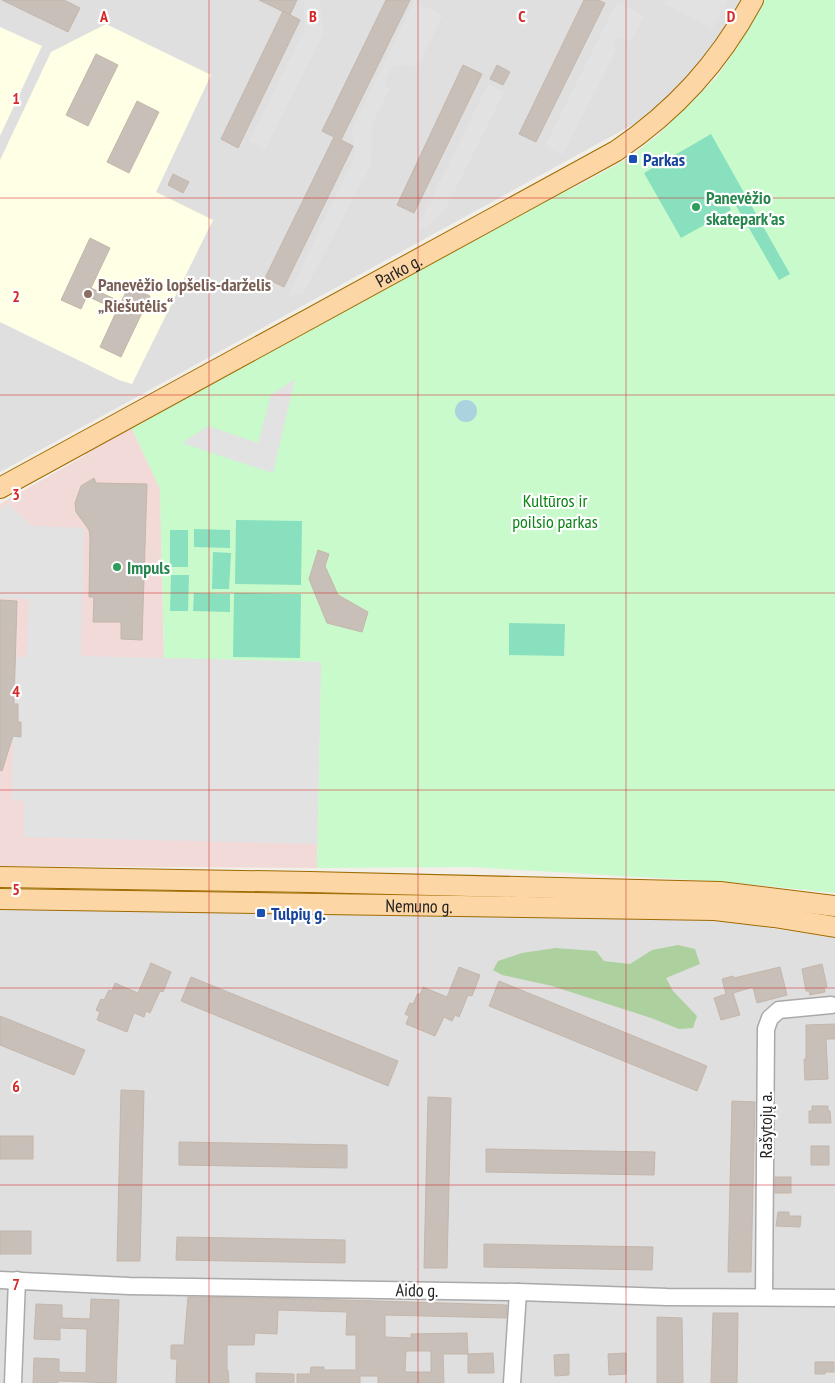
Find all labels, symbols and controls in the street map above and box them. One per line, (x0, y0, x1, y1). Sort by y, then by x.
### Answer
text: A (99, 6, 109, 26)
text: B (309, 6, 317, 26)
text: C (518, 6, 526, 26)
text: D (727, 6, 736, 26)
text: 1 (12, 88, 20, 108)
place label: Parkas (643, 148, 685, 171)
marker: Parkas (627, 153, 639, 165)
place label: Panevėžio skatepark'as (706, 186, 785, 230)
marker: Panevėžio skatepark'as (690, 201, 702, 213)
street label: Parko g. (371, 248, 425, 292)
place label: Panevėžio lopšelis-darželis „Riešutėlis“ (98, 273, 271, 317)
text: 2 (12, 286, 20, 306)
marker: Panevėžio lopšelis-darželis „Riešutėlis“ (82, 288, 94, 300)
text: 3 (12, 484, 20, 504)
park label: Kultūros ir poilsio parkas (512, 489, 598, 533)
place label: Impuls (127, 556, 170, 579)
marker: Impuls (111, 561, 123, 573)
text: 4 (12, 681, 20, 701)
text: 5 (12, 879, 20, 899)
street label: Nemuno g. (385, 893, 453, 917)
place label: Tulpių g. (271, 902, 326, 925)
marker: Tulpių g. (255, 907, 267, 919)
text: 6 (12, 1076, 20, 1096)
street label: Rašytojų a. (754, 1091, 777, 1159)
text: 7 (12, 1274, 20, 1294)
street label: Aido g. (395, 1278, 439, 1302)

